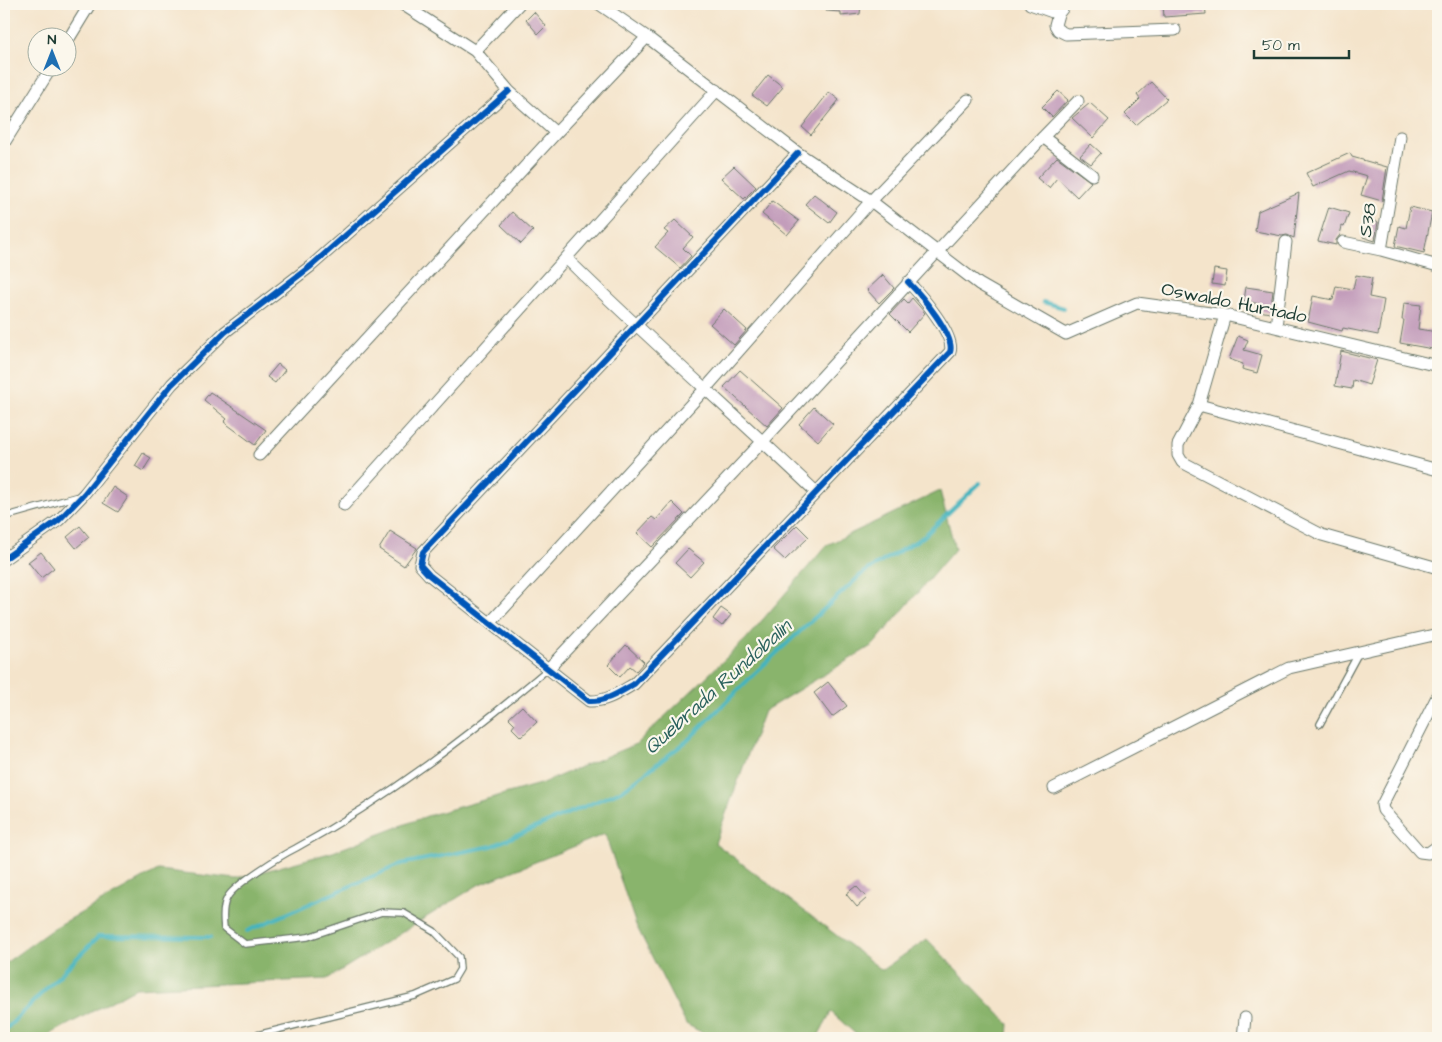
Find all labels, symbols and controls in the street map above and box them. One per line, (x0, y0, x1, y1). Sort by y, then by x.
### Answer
north arrow (28, 28, 78, 78)
scale bar (1254, 28, 1350, 60)
text: N (48, 30, 57, 50)
text: 50 m (1262, 35, 1300, 56)
street label: S38 (1352, 201, 1384, 239)
street label: Oswaldo Hurtado (1159, 276, 1309, 330)
water label: Quebrada Rundobalin (638, 612, 799, 761)

